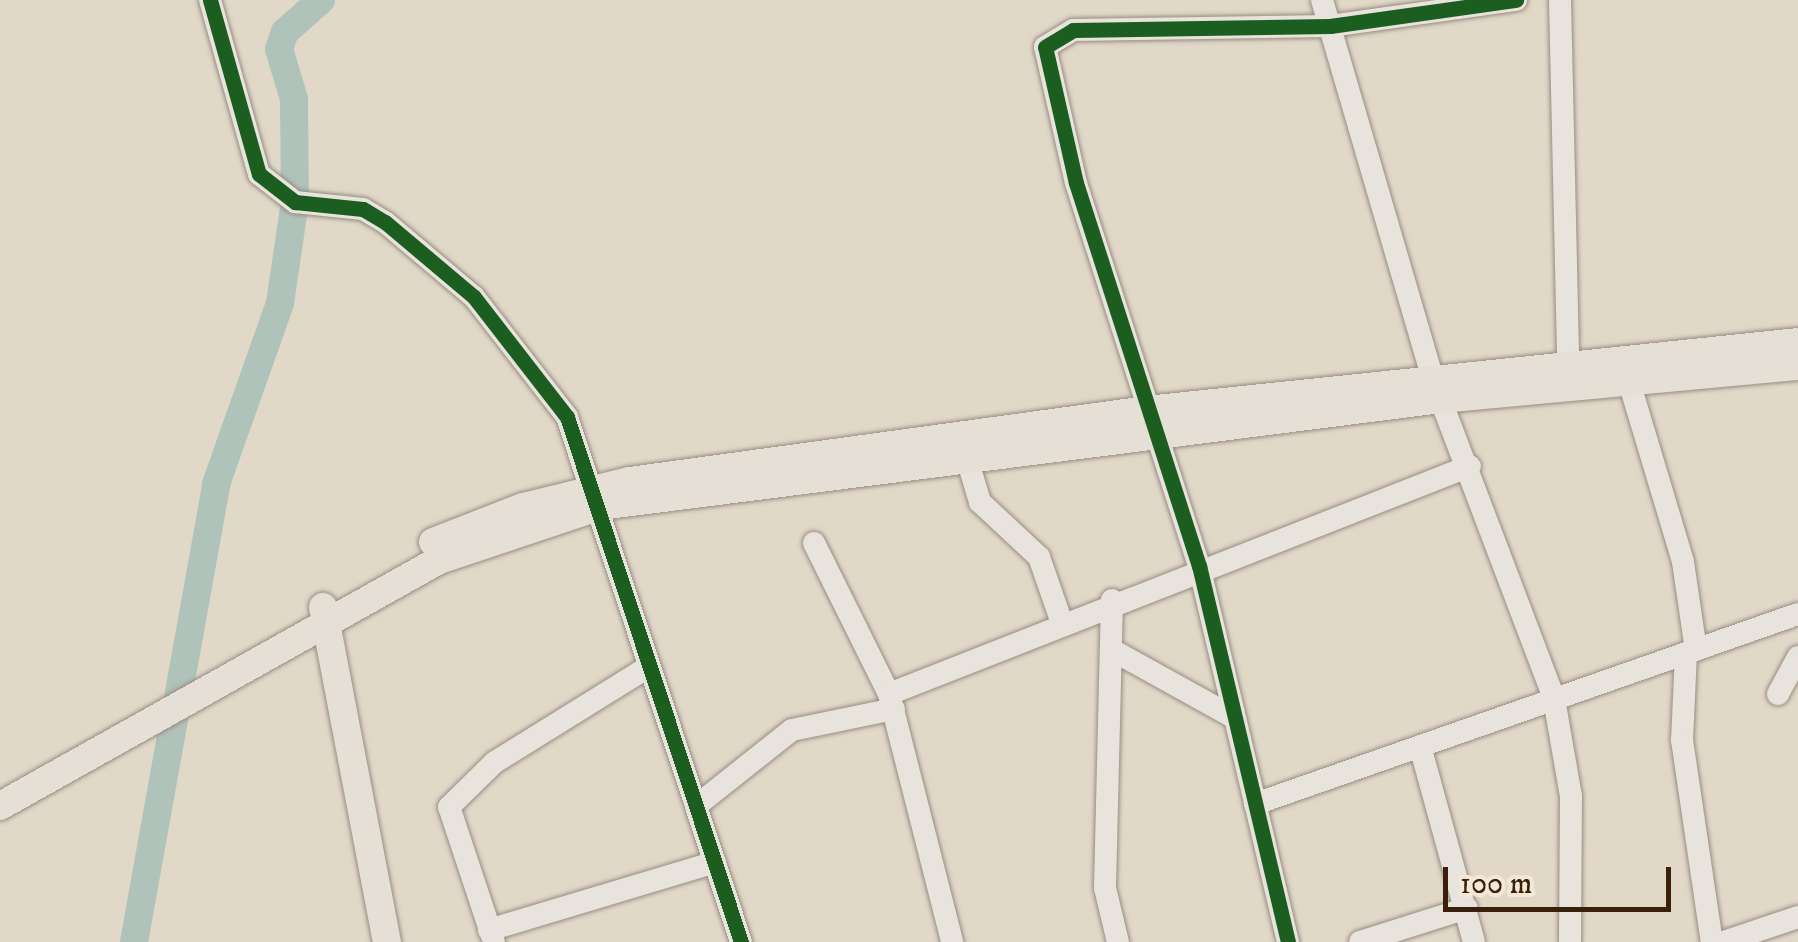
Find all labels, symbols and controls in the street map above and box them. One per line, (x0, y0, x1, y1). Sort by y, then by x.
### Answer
scale bar (1448, 847, 1676, 909)
text: 100 m (1460, 866, 1532, 903)

